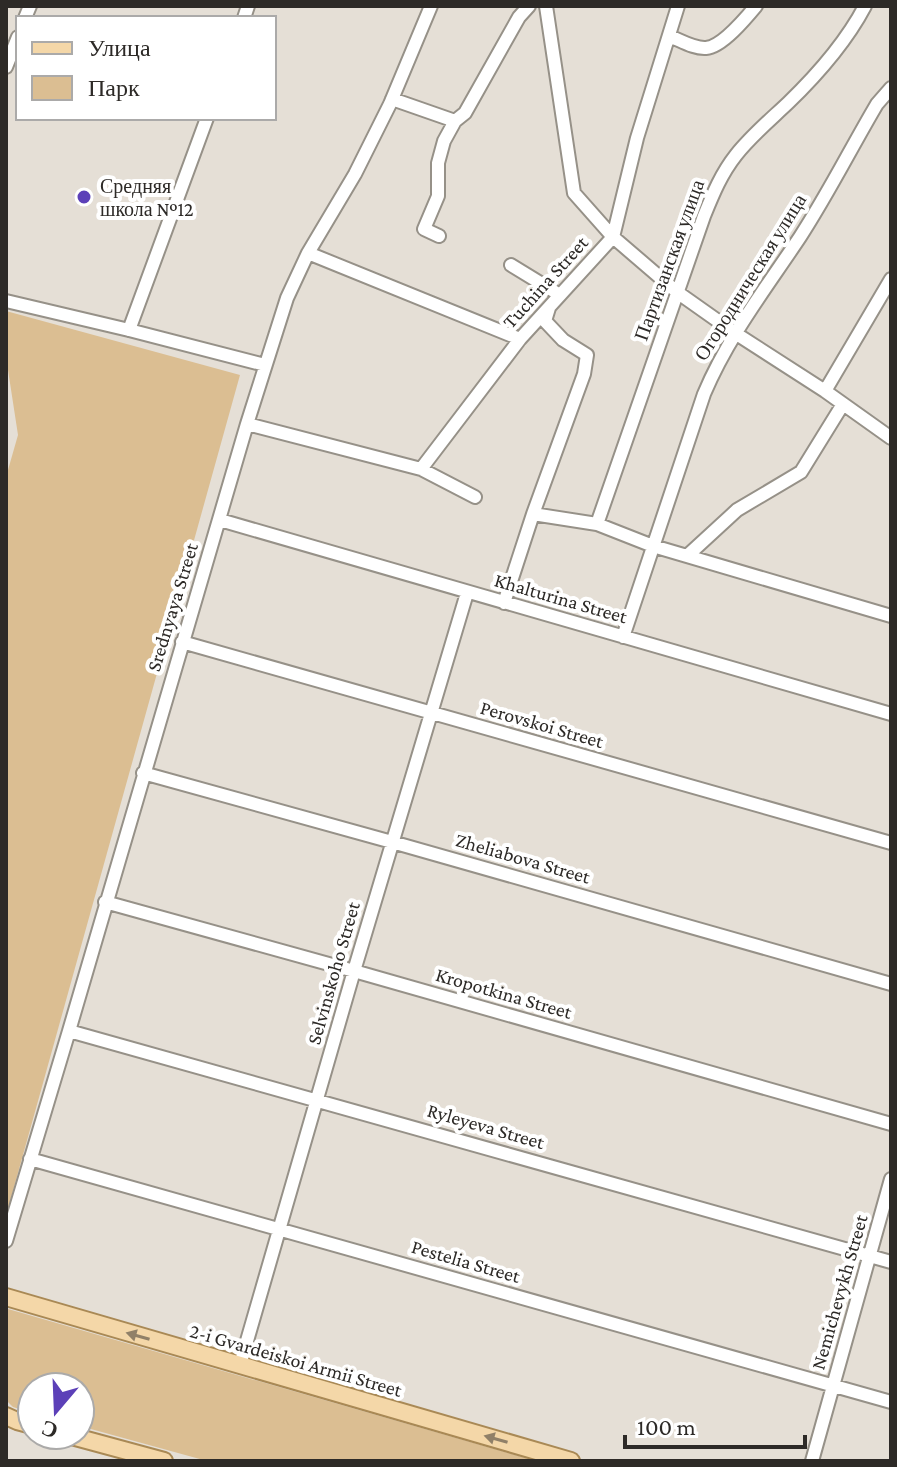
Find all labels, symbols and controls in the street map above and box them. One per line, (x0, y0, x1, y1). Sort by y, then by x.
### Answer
legend (16, 16, 276, 120)
text: Улица (88, 34, 151, 61)
text: Парк (88, 74, 140, 101)
place label: Средняя школа №12 (100, 175, 194, 220)
street label: Партизанская улица (630, 176, 709, 344)
marker: Средняя школа №12 (75, 188, 93, 206)
street label: Огородническая улица (690, 190, 811, 365)
street label: Tuchina Street (498, 231, 592, 333)
street label: Srednyaya Street (142, 540, 203, 674)
street label: Khalturina Street (492, 569, 630, 628)
street label: Perovskoi Street (478, 696, 606, 752)
street label: Zheliabova Street (453, 828, 593, 888)
street label: Selvinskoho Street (302, 899, 364, 1047)
street label: Kropotkina Street (433, 963, 575, 1024)
street label: Ryleyeva Street (425, 1099, 547, 1154)
street label: Nemichevykh Street (806, 1212, 873, 1372)
street label: Pestelia Street (409, 1235, 523, 1287)
street label: 2-i Gvardeiskoi Armii Street (187, 1319, 405, 1401)
one-way arrow (126, 1329, 150, 1342)
north arrow (16, 1371, 96, 1451)
scale bar (625, 1399, 805, 1449)
text: 100 m (637, 1413, 696, 1440)
text: С (38, 1415, 61, 1444)
one-way arrow (483, 1432, 507, 1445)

